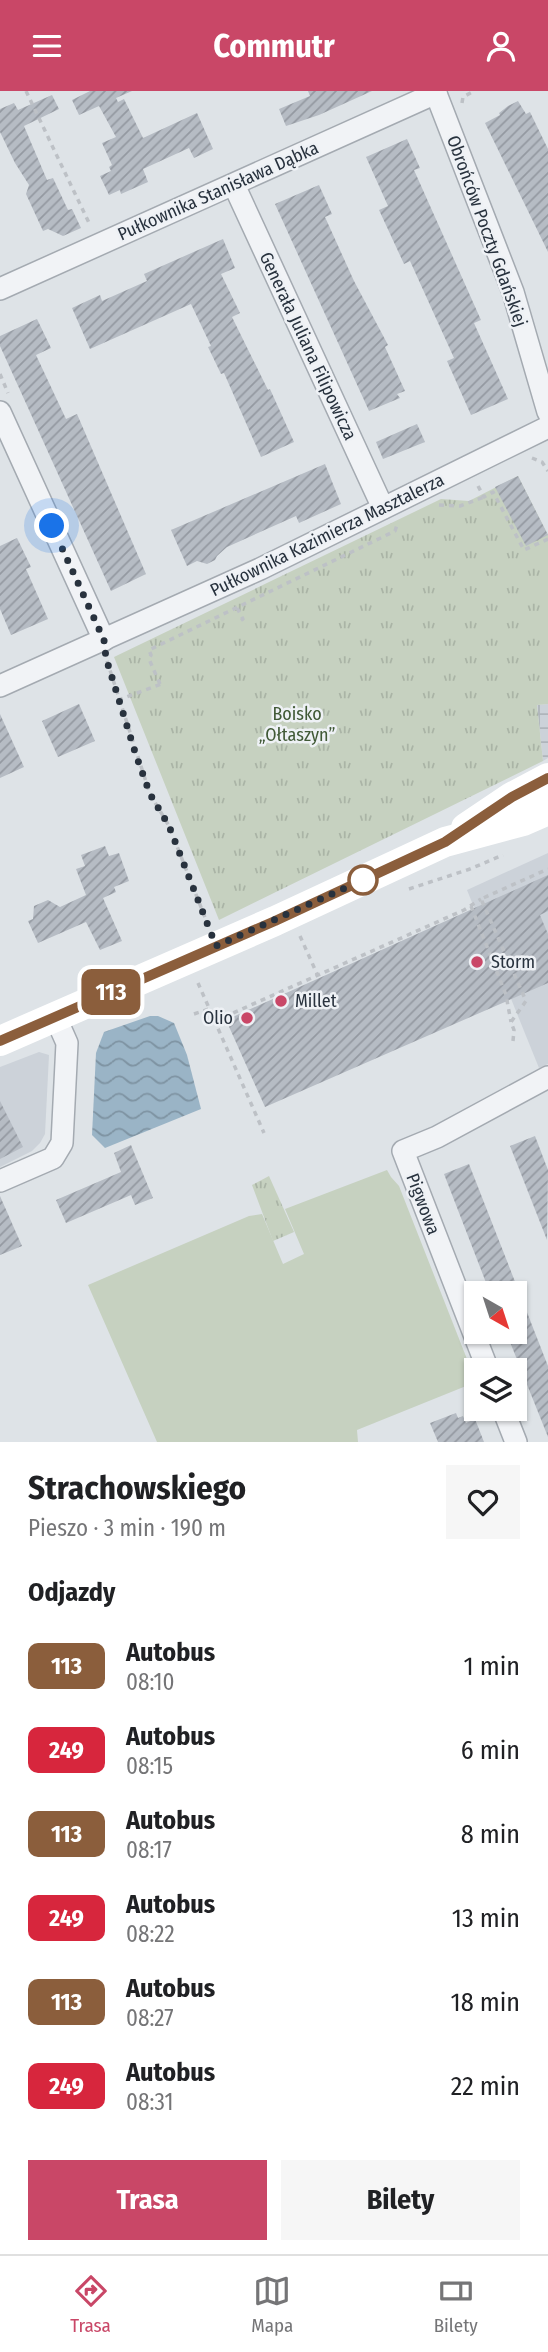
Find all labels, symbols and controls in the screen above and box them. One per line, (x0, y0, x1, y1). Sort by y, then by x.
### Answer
icon: menu (28, 27, 66, 65)
text: Commutr (213, 27, 335, 65)
icon: person (482, 27, 520, 65)
street label: Obrońców Poczty Gdańskiej (442, 132, 532, 330)
street label: Pułkownika Stanisława Dąbka (114, 137, 322, 245)
street label: Generała Juliana Filipowicza (255, 248, 361, 444)
street label: Pułkownika Kazimierza Masztalerza (206, 469, 448, 601)
your location (34, 508, 69, 543)
park label: Boisko „Ołtaszyn” (259, 703, 335, 746)
unlabelled marker (348, 865, 378, 895)
place label: Storm (491, 951, 535, 973)
marker: Storm (469, 954, 485, 970)
line badge: 113 (71, 969, 151, 1015)
text: 113 (95, 978, 127, 1006)
place label: Millet (295, 990, 337, 1012)
marker: Millet (273, 993, 289, 1009)
place label: Olio (203, 1007, 233, 1029)
marker: Olio (239, 1010, 255, 1026)
street label: Pigwowa (401, 1170, 445, 1238)
north arrow (464, 1281, 527, 1344)
map controls (464, 1281, 527, 1421)
button: layers (464, 1358, 527, 1421)
button: heart (446, 1465, 520, 1539)
text: Strachowskiego (28, 1468, 246, 1508)
text: Pieszo · 3 min · 190 m (28, 1514, 226, 1542)
text: Odjazdy (28, 1577, 115, 1608)
text: Autobus (126, 1637, 215, 1668)
text: 1 min (464, 1651, 520, 1682)
text: 113 (51, 1652, 82, 1680)
text: 08:10 (126, 1668, 174, 1696)
text: Autobus (126, 1721, 215, 1752)
text: 6 min (461, 1735, 520, 1766)
text: 249 (49, 1736, 84, 1764)
text: 08:15 (126, 1752, 173, 1780)
text: Autobus (126, 1805, 215, 1836)
text: 8 min (461, 1819, 520, 1850)
text: 113 (51, 1820, 82, 1848)
text: 08:17 (126, 1836, 172, 1864)
text: Autobus (126, 1889, 215, 1920)
text: 13 min (452, 1903, 520, 1934)
text: 249 (49, 1904, 84, 1932)
text: 08:22 (126, 1920, 175, 1948)
text: Autobus (126, 1973, 215, 2004)
text: 18 min (451, 1987, 520, 2018)
text: 113 (51, 1988, 82, 2016)
text: 08:27 (126, 2004, 174, 2032)
text: Autobus (126, 2057, 215, 2088)
text: 22 min (451, 2071, 520, 2102)
text: 249 (49, 2072, 84, 2100)
text: 08:31 (126, 2088, 173, 2116)
button: Trasa (28, 2160, 267, 2240)
button: Bilety (281, 2160, 520, 2240)
tab: Trasa (70, 2272, 111, 2337)
tab: Mapa (251, 2272, 293, 2337)
tab: Bilety (434, 2272, 478, 2337)

